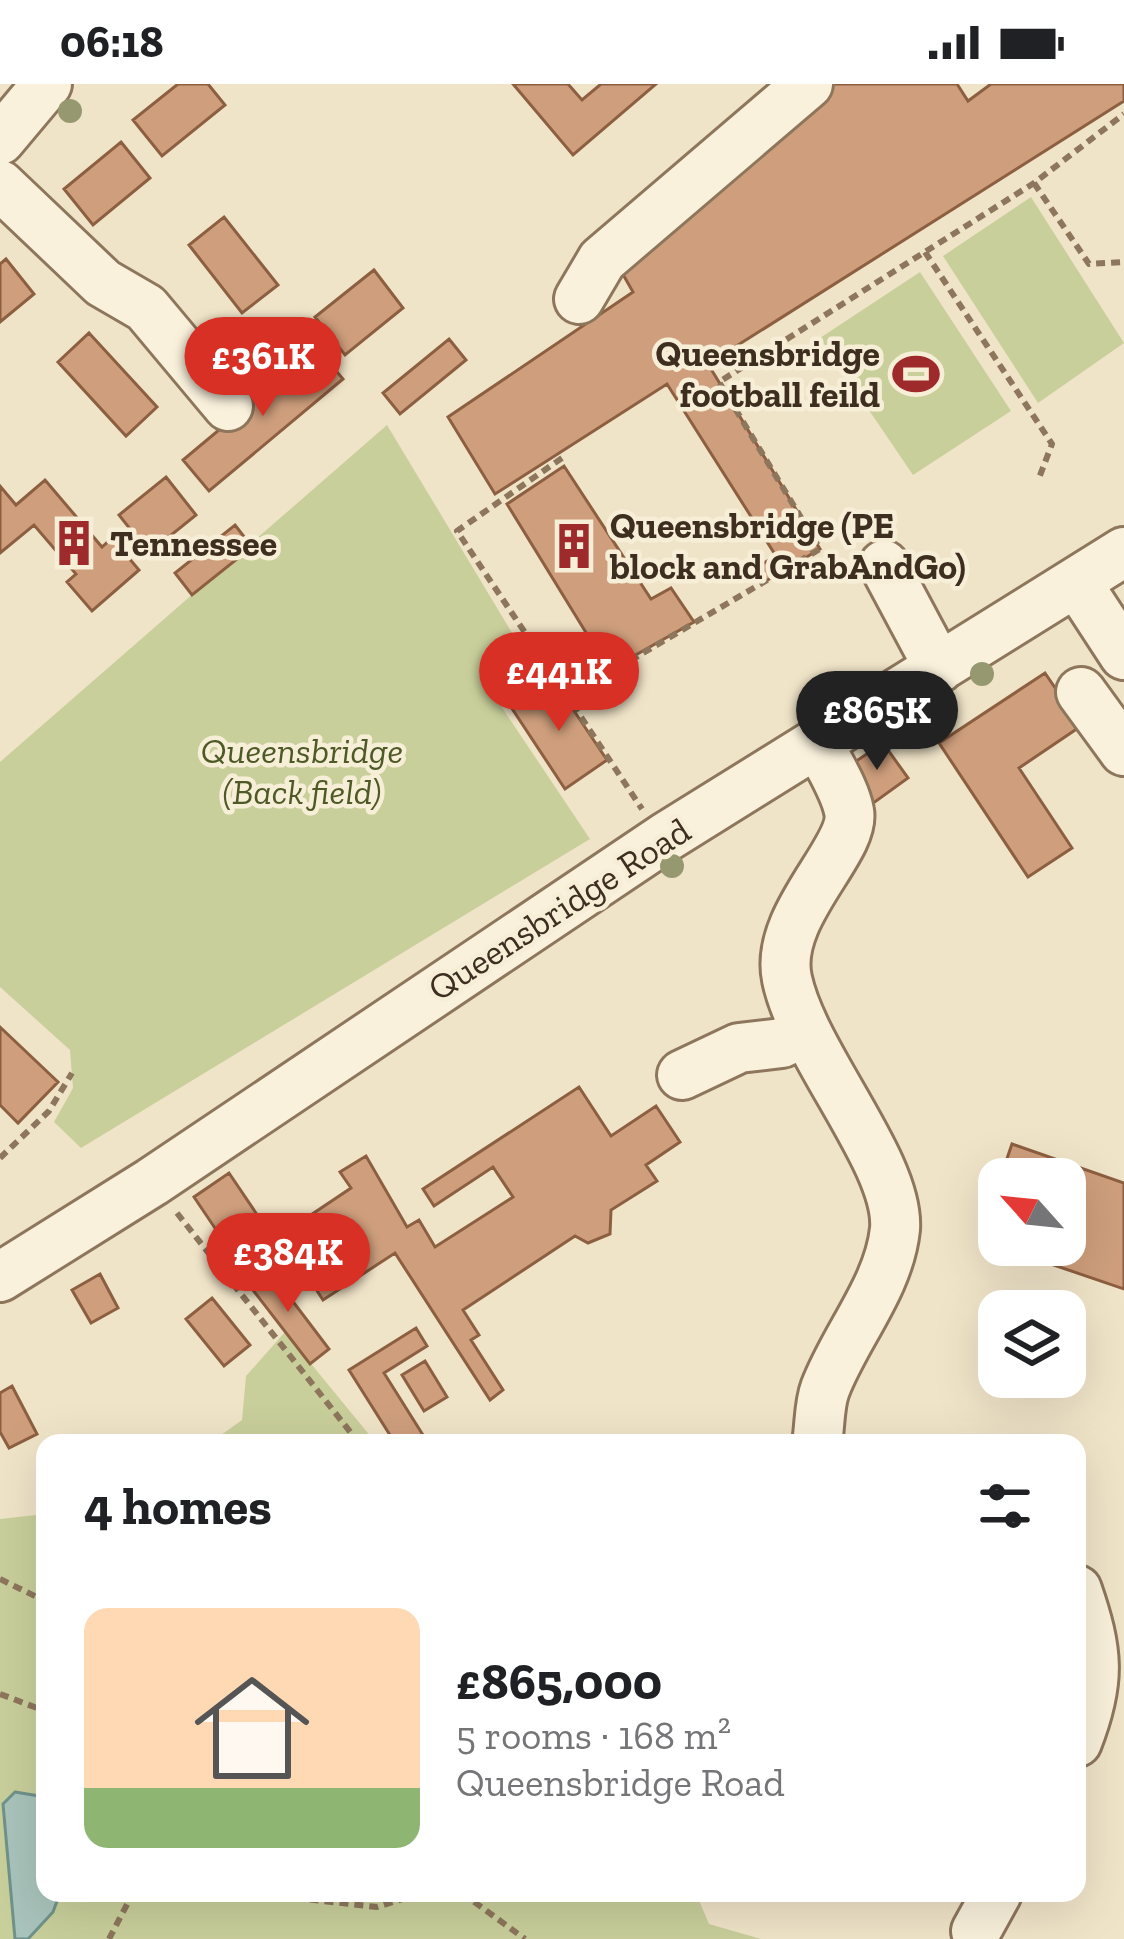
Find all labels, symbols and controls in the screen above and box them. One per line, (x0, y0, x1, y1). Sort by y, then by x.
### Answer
text: 06:18 (60, 15, 164, 69)
pin: £361K (179, 317, 347, 419)
text: £361K (211, 332, 315, 379)
place label: Queensbridge football feild (656, 332, 880, 416)
sports icon: Queensbridge football feild (891, 349, 941, 399)
place label: Queensbridge (PE block and GrabAndGo) (609, 504, 966, 588)
building icon: Tennessee (49, 518, 99, 568)
building icon: Queensbridge (PE block and GrabAndGo) (549, 521, 599, 571)
place label: Tennessee (110, 522, 277, 565)
pin: £441K (475, 632, 643, 734)
text: £441K (506, 647, 612, 694)
pin: £865K (793, 671, 961, 773)
text: £865K (823, 686, 931, 733)
park label: Queensbridge (Back field) (201, 729, 403, 813)
street label: Queensbridge Road (420, 808, 698, 1010)
north arrow (978, 1158, 1086, 1266)
map controls (978, 1158, 1086, 1398)
pin: £384K (204, 1213, 372, 1315)
text: £384K (233, 1228, 343, 1275)
button: layers (978, 1290, 1086, 1398)
icon: filters (972, 1473, 1038, 1539)
text: 4 homes (84, 1476, 272, 1537)
text: £865,000 (456, 1651, 662, 1712)
icon: home (180, 1656, 324, 1800)
text: 5 rooms · 168 m² (456, 1712, 731, 1759)
text: Queensbridge Road (456, 1759, 785, 1806)

